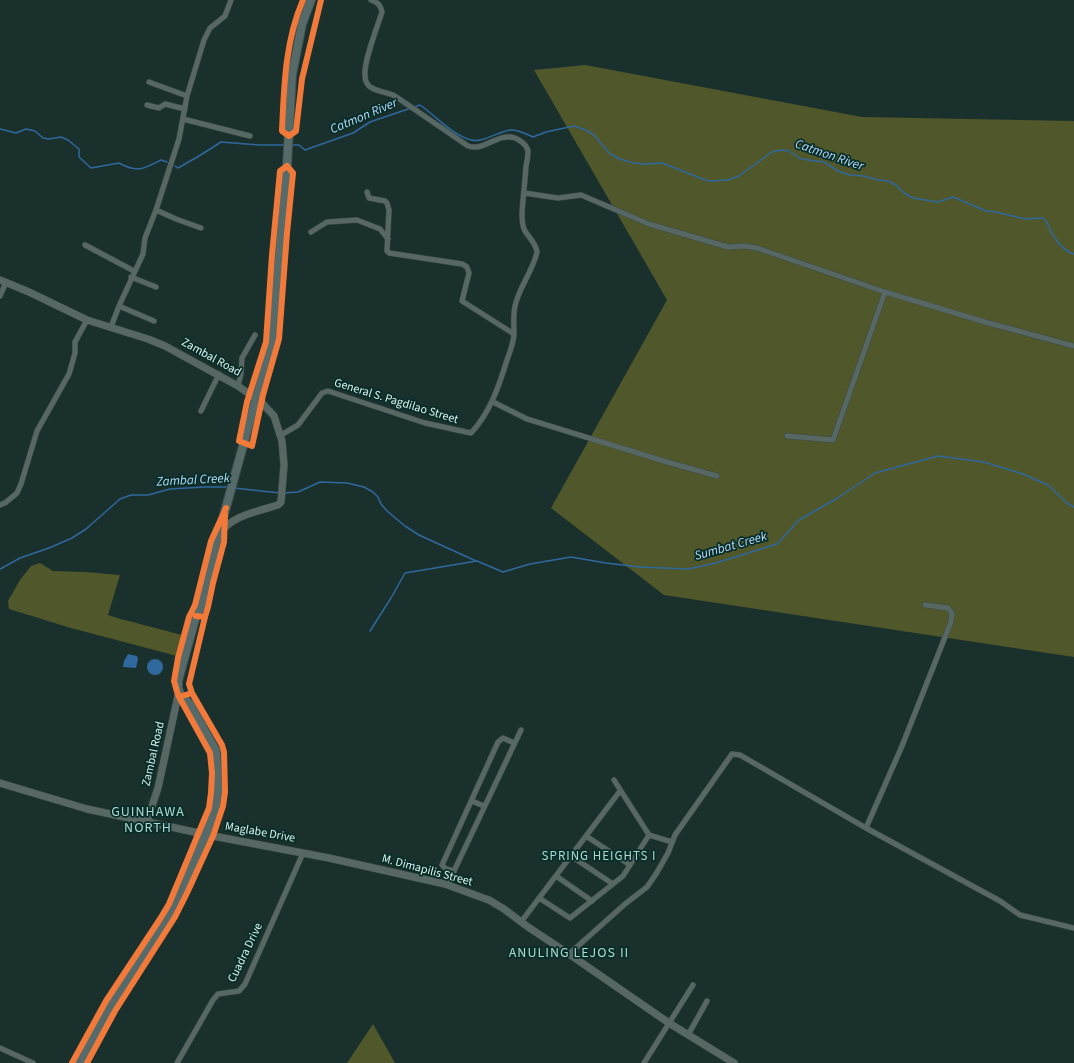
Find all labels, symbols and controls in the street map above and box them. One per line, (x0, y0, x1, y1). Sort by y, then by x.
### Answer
water label: Catmon River (328, 96, 400, 138)
water label: Catmon River (793, 137, 865, 175)
street label: Zambal Road (179, 336, 243, 380)
street label: General S. Pagdilao Street (332, 376, 460, 428)
water label: Zambal Creek (156, 471, 230, 491)
water label: Sumbat Creek (693, 529, 769, 565)
street label: Zambal Road (140, 720, 168, 788)
district label: GUINHAWA NORTH (111, 805, 185, 838)
street label: Maglabe Drive (224, 820, 296, 846)
district label: SPRING HEIGHTS I (542, 849, 656, 865)
street label: M. Dimapilis Street (380, 852, 474, 890)
street label: Cuadra Drive (225, 921, 267, 985)
district label: ANULING LEJOS II (509, 946, 629, 962)

